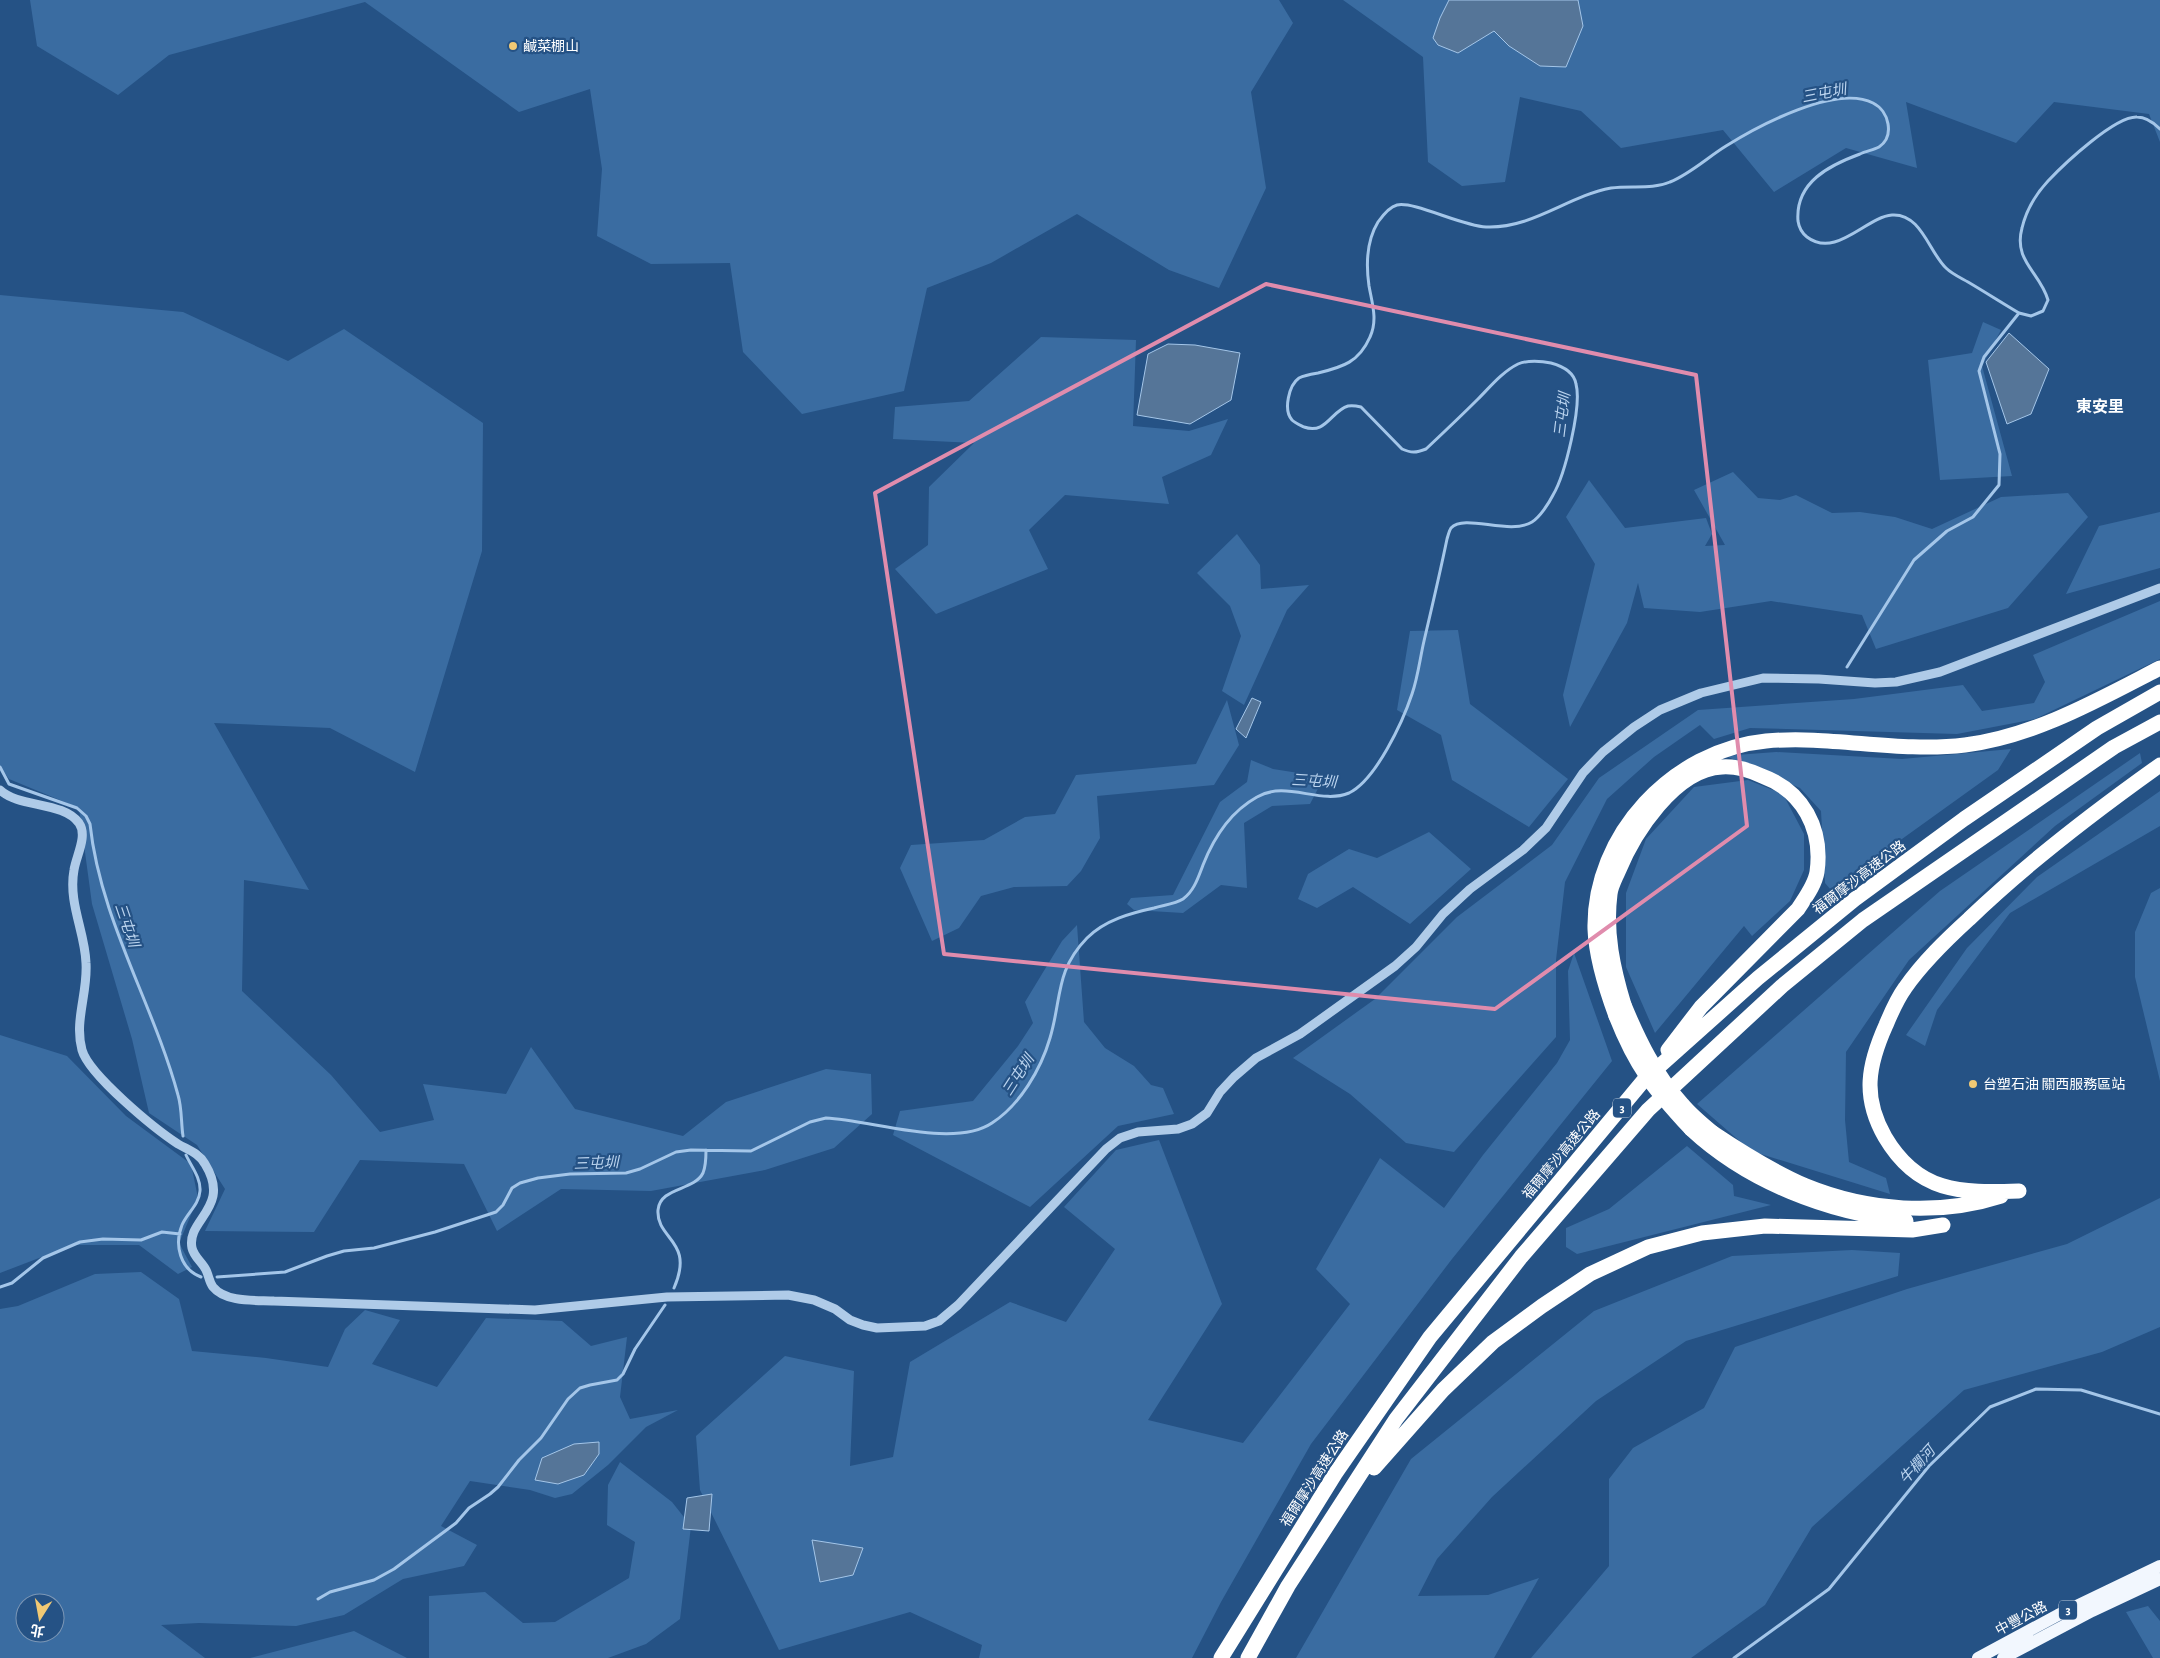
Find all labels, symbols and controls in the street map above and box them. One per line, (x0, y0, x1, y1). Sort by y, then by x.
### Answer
place label: 鹹菜棚山 (523, 39, 579, 54)
marker: 鹹菜棚山 (507, 40, 519, 52)
water label: 三屯圳 (1800, 80, 1850, 105)
water label: 三屯圳 (1551, 390, 1573, 438)
district label: 東安里 (2076, 398, 2124, 415)
water label: 三屯圳 (1291, 772, 1339, 790)
street label: 福爾摩沙高速公路 (1809, 837, 1909, 917)
water label: 三屯圳 (112, 901, 143, 951)
water label: 三屯圳 (999, 1050, 1038, 1098)
place label: 台塑石油 關西服務區站 (1983, 1077, 2125, 1092)
marker: 台塑石油 關西服務區站 (1967, 1078, 1979, 1090)
road number: 3 (1613, 1098, 1631, 1118)
street label: 福爾摩沙高速公路 (1519, 1106, 1603, 1202)
water label: 三屯圳 (573, 1154, 621, 1172)
street label: 福爾摩沙高速公路 (1277, 1427, 1351, 1529)
water label: 牛欄河 (1896, 1441, 1940, 1487)
north arrow (15, 1593, 65, 1643)
street label: 中豐公路 (1993, 1599, 2049, 1638)
road number: 3 (2059, 1600, 2077, 1620)
text: 北 (29, 1622, 46, 1639)

